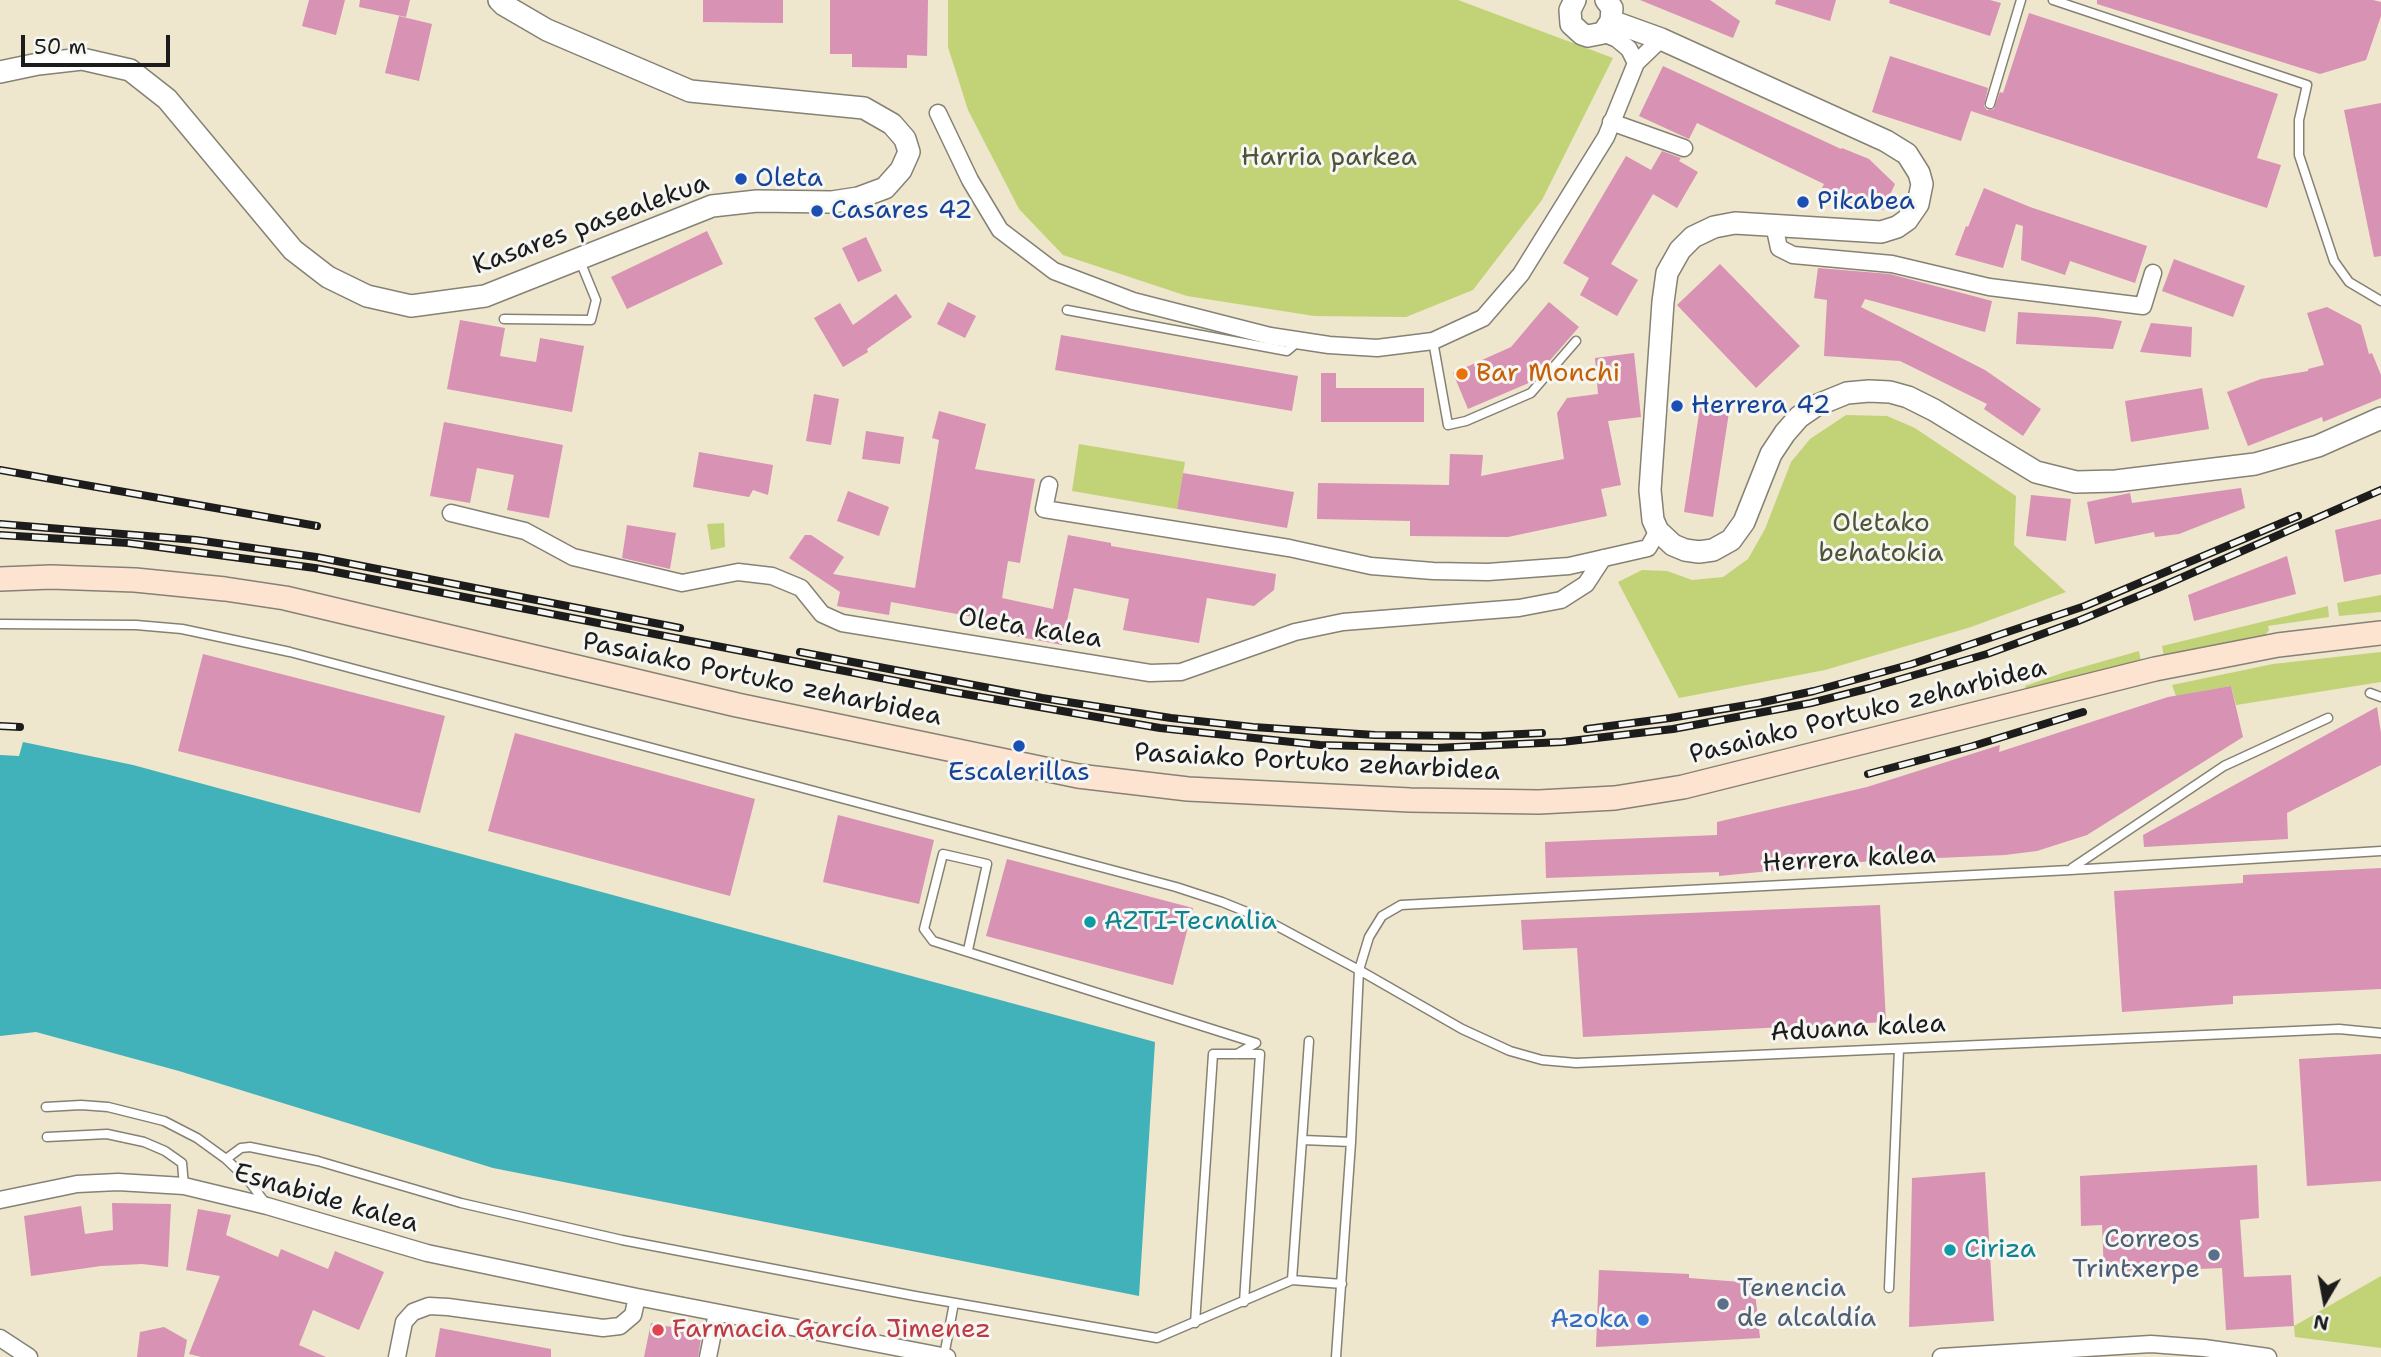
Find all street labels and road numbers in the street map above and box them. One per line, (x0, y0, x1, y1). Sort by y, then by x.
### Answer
street label: Kasares pasealekua (469, 168, 713, 282)
street label: Oleta kalea (956, 602, 1104, 656)
street label: Pasaiako Portuko zeharbidea (580, 627, 944, 733)
street label: Pasaiako Portuko zeharbidea (1686, 653, 2050, 771)
street label: Pasaiako Portuko zeharbidea (1133, 738, 1501, 788)
street label: Herrera kalea (1762, 840, 1936, 880)
street label: Aduana kalea (1770, 1009, 1946, 1049)
street label: Esnabide kalea (230, 1158, 422, 1240)

